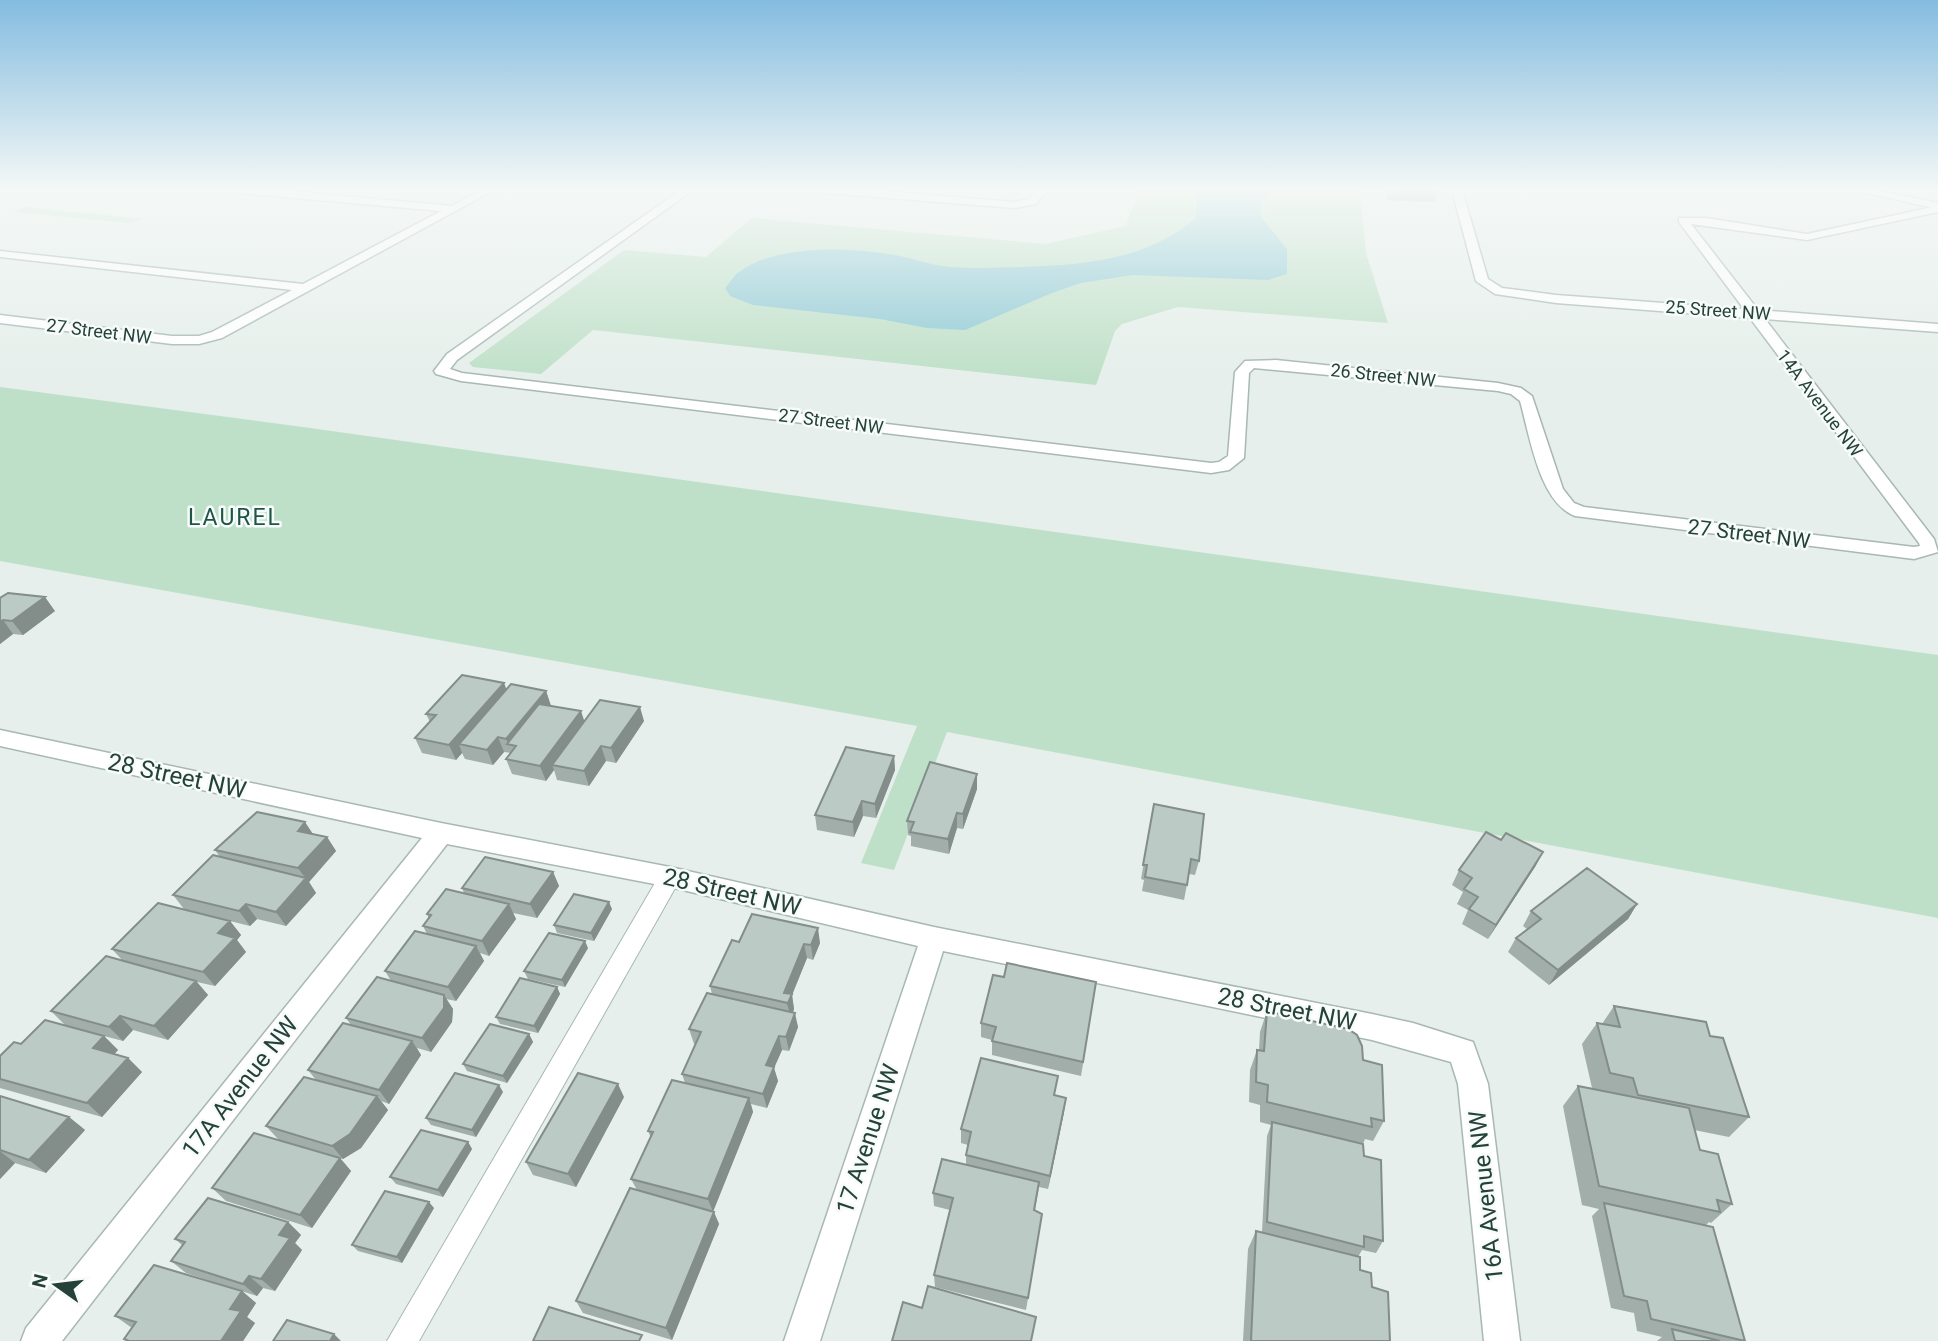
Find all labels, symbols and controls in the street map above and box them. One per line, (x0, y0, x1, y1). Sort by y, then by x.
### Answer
street label: 25 Street NW (1665, 296, 1771, 324)
street label: 27 Street NW (45, 314, 153, 348)
street label: 14A Avenue NW (1773, 345, 1867, 461)
street label: 26 Street NW (1329, 359, 1437, 391)
street label: 27 Street NW (777, 404, 885, 438)
district label: LAUREL (188, 504, 282, 531)
street label: 27 Street NW (1686, 515, 1812, 553)
street label: 28 Street NW (105, 748, 249, 804)
street label: 28 Street NW (660, 863, 804, 921)
street label: 28 Street NW (1215, 982, 1359, 1036)
street label: 17A Avenue NW (176, 1011, 304, 1163)
street label: 17 Avenue NW (831, 1061, 905, 1217)
street label: 16A Avenue NW (1463, 1109, 1509, 1283)
north arrow (21, 1250, 91, 1320)
text: N (27, 1272, 53, 1290)

